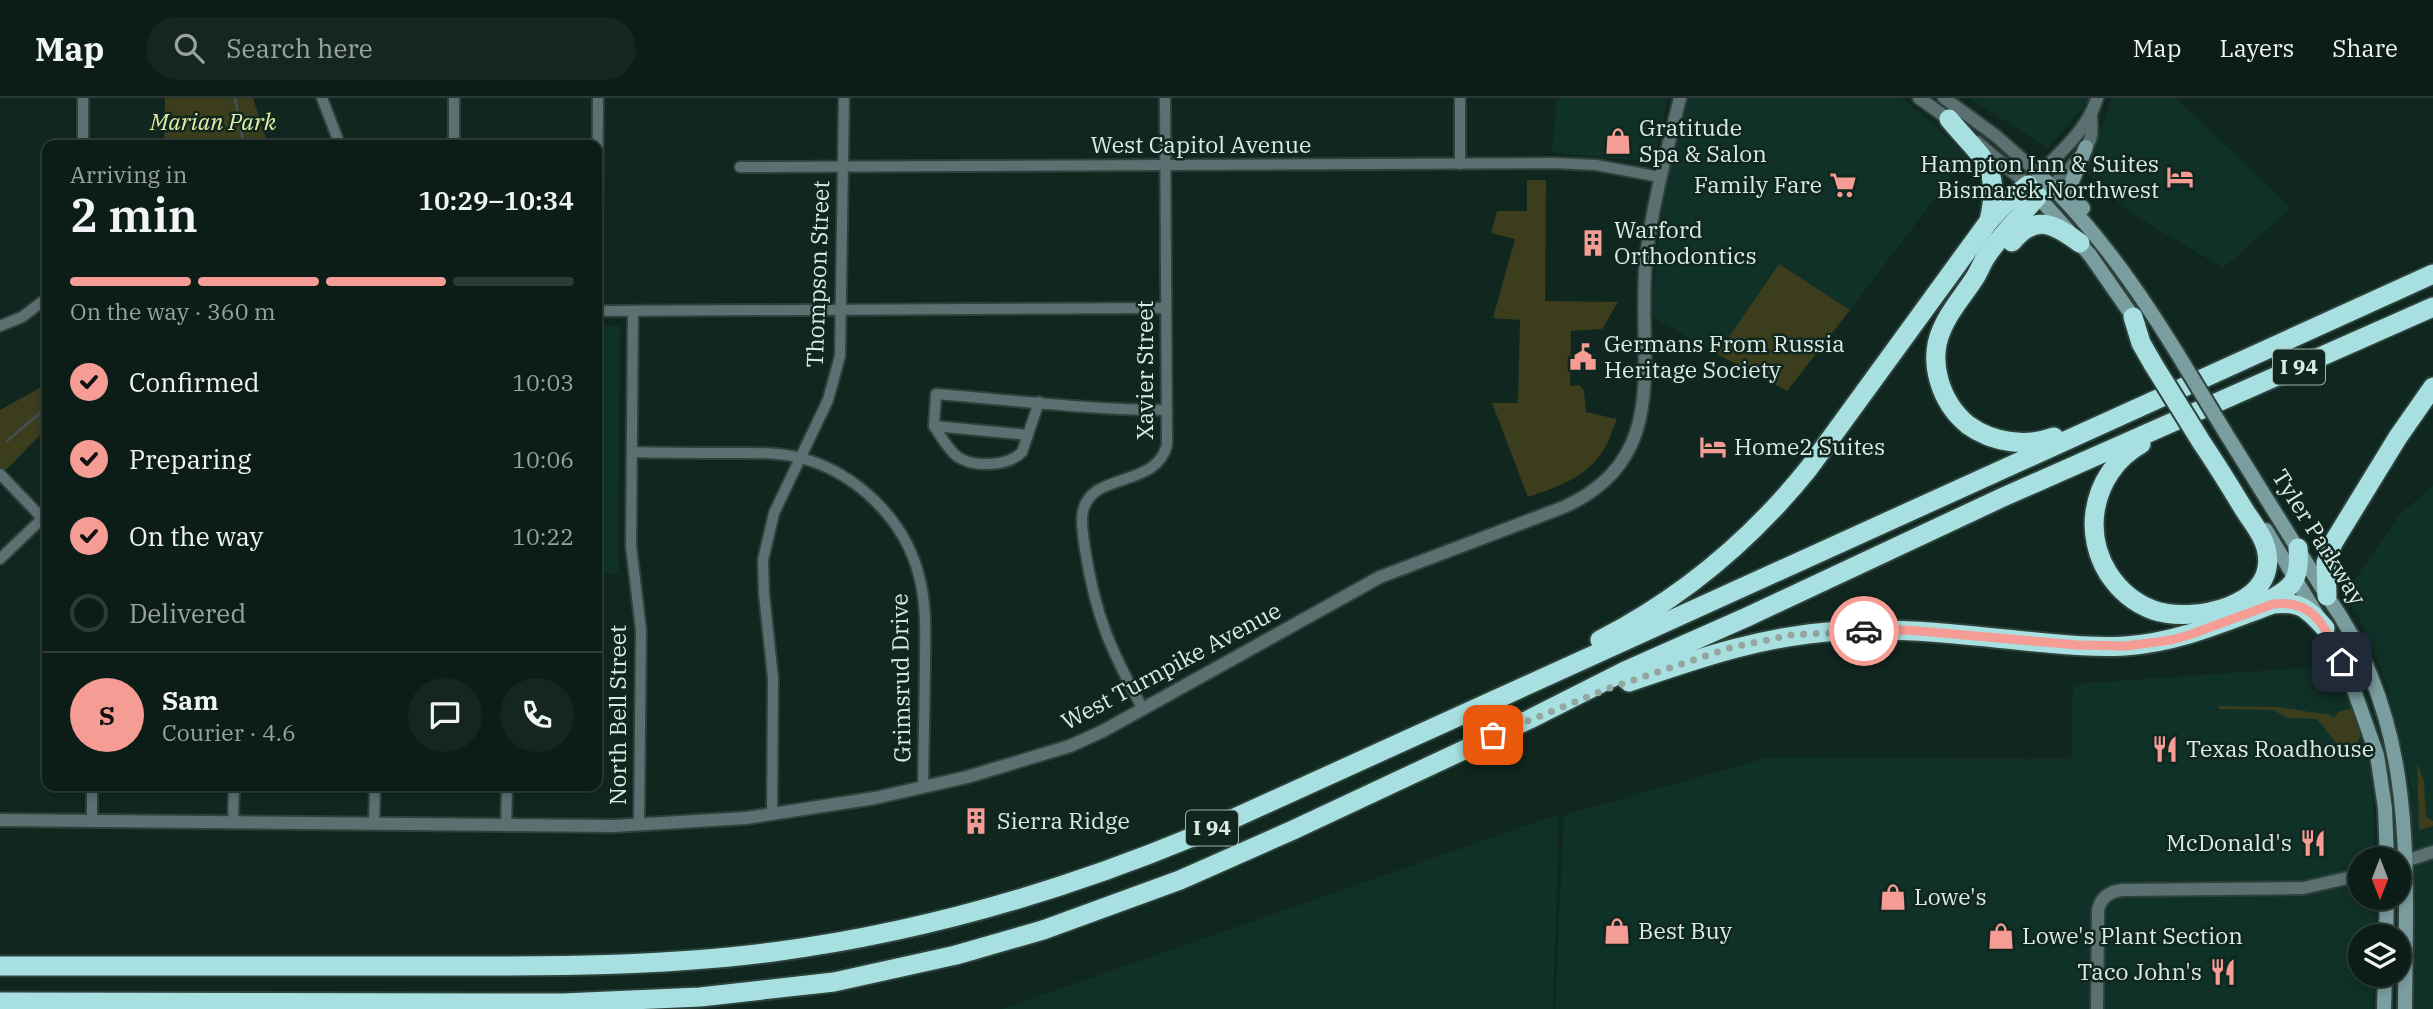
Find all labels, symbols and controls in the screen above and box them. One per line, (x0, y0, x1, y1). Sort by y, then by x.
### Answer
search box (146, 17, 636, 80)
text: Map (35, 27, 104, 70)
icon: search (170, 29, 208, 67)
text: Search here (226, 31, 373, 65)
text: Map (2133, 32, 2181, 64)
text: Layers (2219, 32, 2294, 64)
text: Share (2332, 32, 2398, 64)
park label: Marian Park (149, 106, 277, 136)
place label: Gratitude Spa & Salon (1639, 112, 1767, 168)
shop icon: Gratitude Spa & Salon (1603, 126, 1633, 156)
street label: West Capitol Avenue (1091, 129, 1311, 159)
place label: Hampton Inn & Suites Bismarck Northwest (1920, 148, 2159, 204)
text: Arriving in (70, 159, 187, 189)
hotel icon: Hampton Inn & Suites Bismarck Northwest (2165, 162, 2195, 192)
place label: Family Fare (1694, 169, 1822, 199)
supermarket icon: Family Fare (1828, 170, 1858, 200)
street label: Thompson Street (799, 180, 835, 368)
text: 10:29–10:34 (418, 183, 574, 217)
text: 2 min (70, 185, 198, 245)
place label: Warford Orthodontics (1614, 214, 1757, 270)
building icon: Warford Orthodontics (1578, 228, 1608, 258)
text: On the way · 360 m (70, 296, 276, 326)
street label: Xavier Street (1129, 300, 1159, 440)
place label: Germans From Russia Heritage Society (1604, 328, 1845, 384)
public building icon: Germans From Russia Heritage Society (1568, 342, 1598, 372)
road number: I 94 (2273, 350, 2325, 384)
icon: check (70, 363, 108, 401)
text: Confirmed (129, 365, 260, 399)
text: 10:03 (512, 367, 574, 397)
place label: Home2 Suites (1734, 431, 1885, 461)
hotel icon: Home2 Suites (1698, 432, 1728, 462)
icon: check (70, 440, 108, 478)
text: Preparing (129, 442, 251, 476)
text: 10:06 (512, 444, 574, 474)
street label: Tyler Parkway (2266, 463, 2374, 611)
icon: check (70, 517, 108, 555)
text: On the way (129, 519, 263, 553)
text: 10:22 (512, 521, 574, 551)
street label: Grimsrud Drive (884, 593, 916, 763)
street label: West Turnpike Avenue (1055, 594, 1286, 736)
text: Delivered (129, 596, 246, 630)
courier (1829, 596, 1899, 666)
icon: car (1845, 612, 1883, 650)
street label: North Bell Street (602, 625, 632, 805)
pin (2312, 632, 2372, 692)
icon: home (2323, 643, 2361, 681)
button: chat (408, 678, 482, 752)
button: phone (500, 678, 574, 752)
text: Sam (162, 683, 218, 717)
text: S (99, 698, 115, 732)
pin (1463, 705, 1523, 765)
icon: bag (1474, 716, 1512, 754)
text: Courier · 4.6 (162, 717, 296, 747)
place label: Texas Roadhouse (2186, 733, 2374, 763)
restaurant icon: Texas Roadhouse (2150, 734, 2180, 764)
place label: Sierra Ridge (997, 805, 1130, 835)
building icon: Sierra Ridge (961, 806, 991, 836)
road number: I 94 (1186, 810, 1238, 846)
place label: McDonald's (2166, 827, 2292, 857)
restaurant icon: McDonald's (2298, 828, 2328, 858)
north arrow (2348, 847, 2412, 910)
map controls (2348, 847, 2411, 987)
place label: Lowe's (1914, 881, 1987, 911)
shop icon: Lowe's (1878, 882, 1908, 912)
place label: Best Buy (1638, 915, 1733, 945)
shop icon: Best Buy (1602, 916, 1632, 946)
place label: Lowe's Plant Section (2022, 920, 2243, 950)
shop icon: Lowe's Plant Section (1986, 921, 2016, 951)
button: layers (2348, 924, 2411, 987)
place label: Taco John's (2077, 956, 2202, 986)
restaurant icon: Taco John's (2208, 957, 2238, 987)

